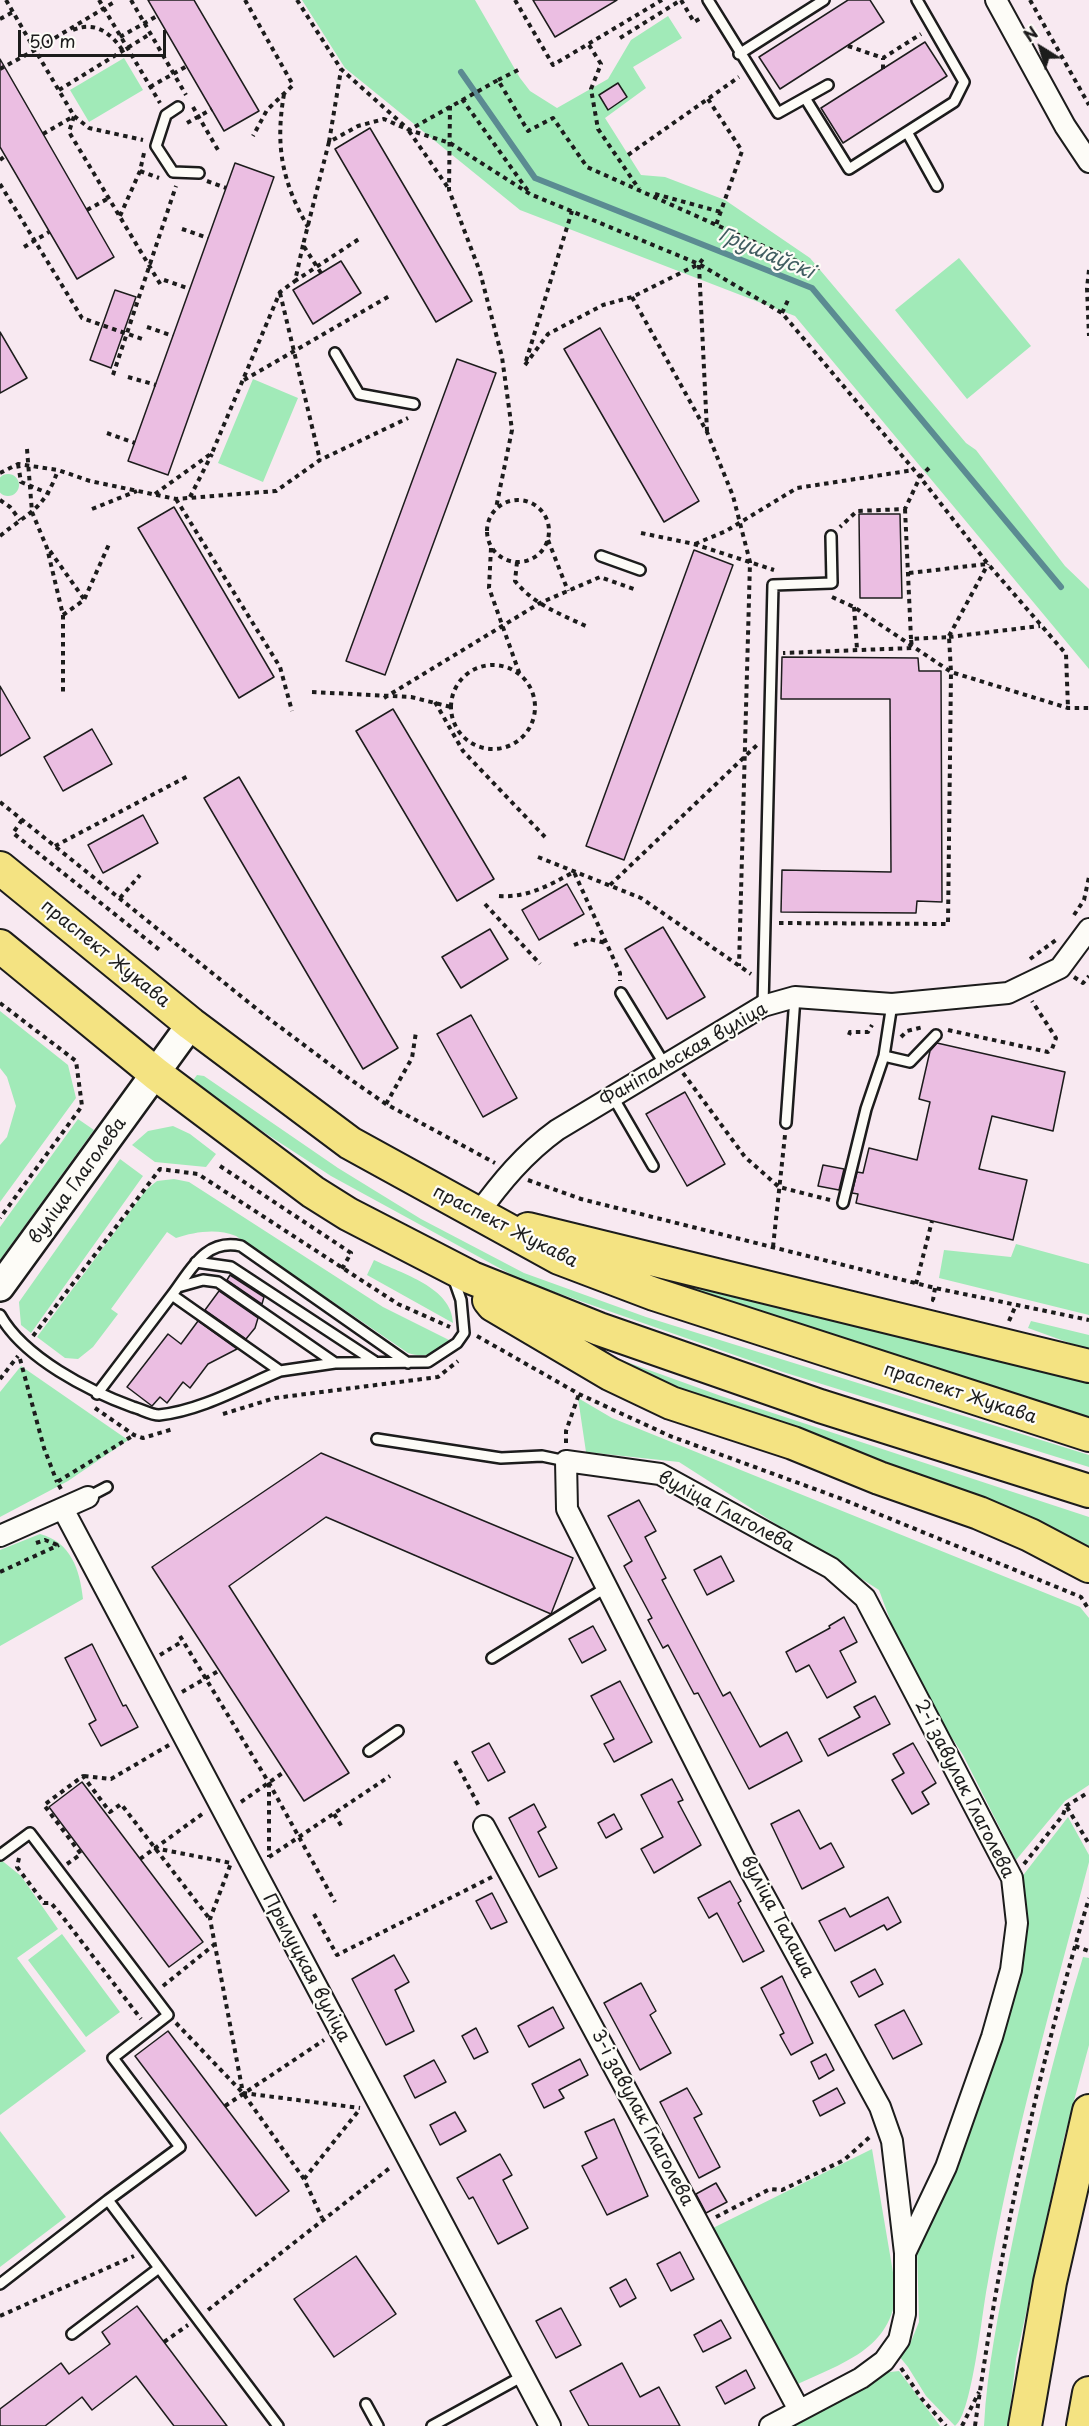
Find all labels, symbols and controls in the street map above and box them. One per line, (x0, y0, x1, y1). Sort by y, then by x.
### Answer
scale bar (21, 18, 170, 56)
north arrow (1011, 18, 1071, 78)
text: N (1018, 20, 1042, 47)
text: 50 m (29, 27, 76, 54)
water label: Грушаўскі (715, 223, 817, 285)
street label: праспект Жукава (36, 895, 174, 1013)
street label: Фаніпальская вуліца (596, 998, 772, 1112)
street label: вуліца Глаголева (25, 1113, 131, 1249)
street label: праспект Жукава (429, 1181, 581, 1273)
street label: праспект Жукава (881, 1359, 1039, 1429)
street label: вуліца Глаголева (654, 1467, 798, 1557)
street label: 2-і завулак Глаголева (910, 1696, 1018, 1882)
street label: вуліца Талаша (736, 1852, 818, 1982)
street label: Прылуцкая вуліца (258, 1890, 354, 2046)
street label: 3-і завулак Глаголева (586, 2026, 698, 2210)

